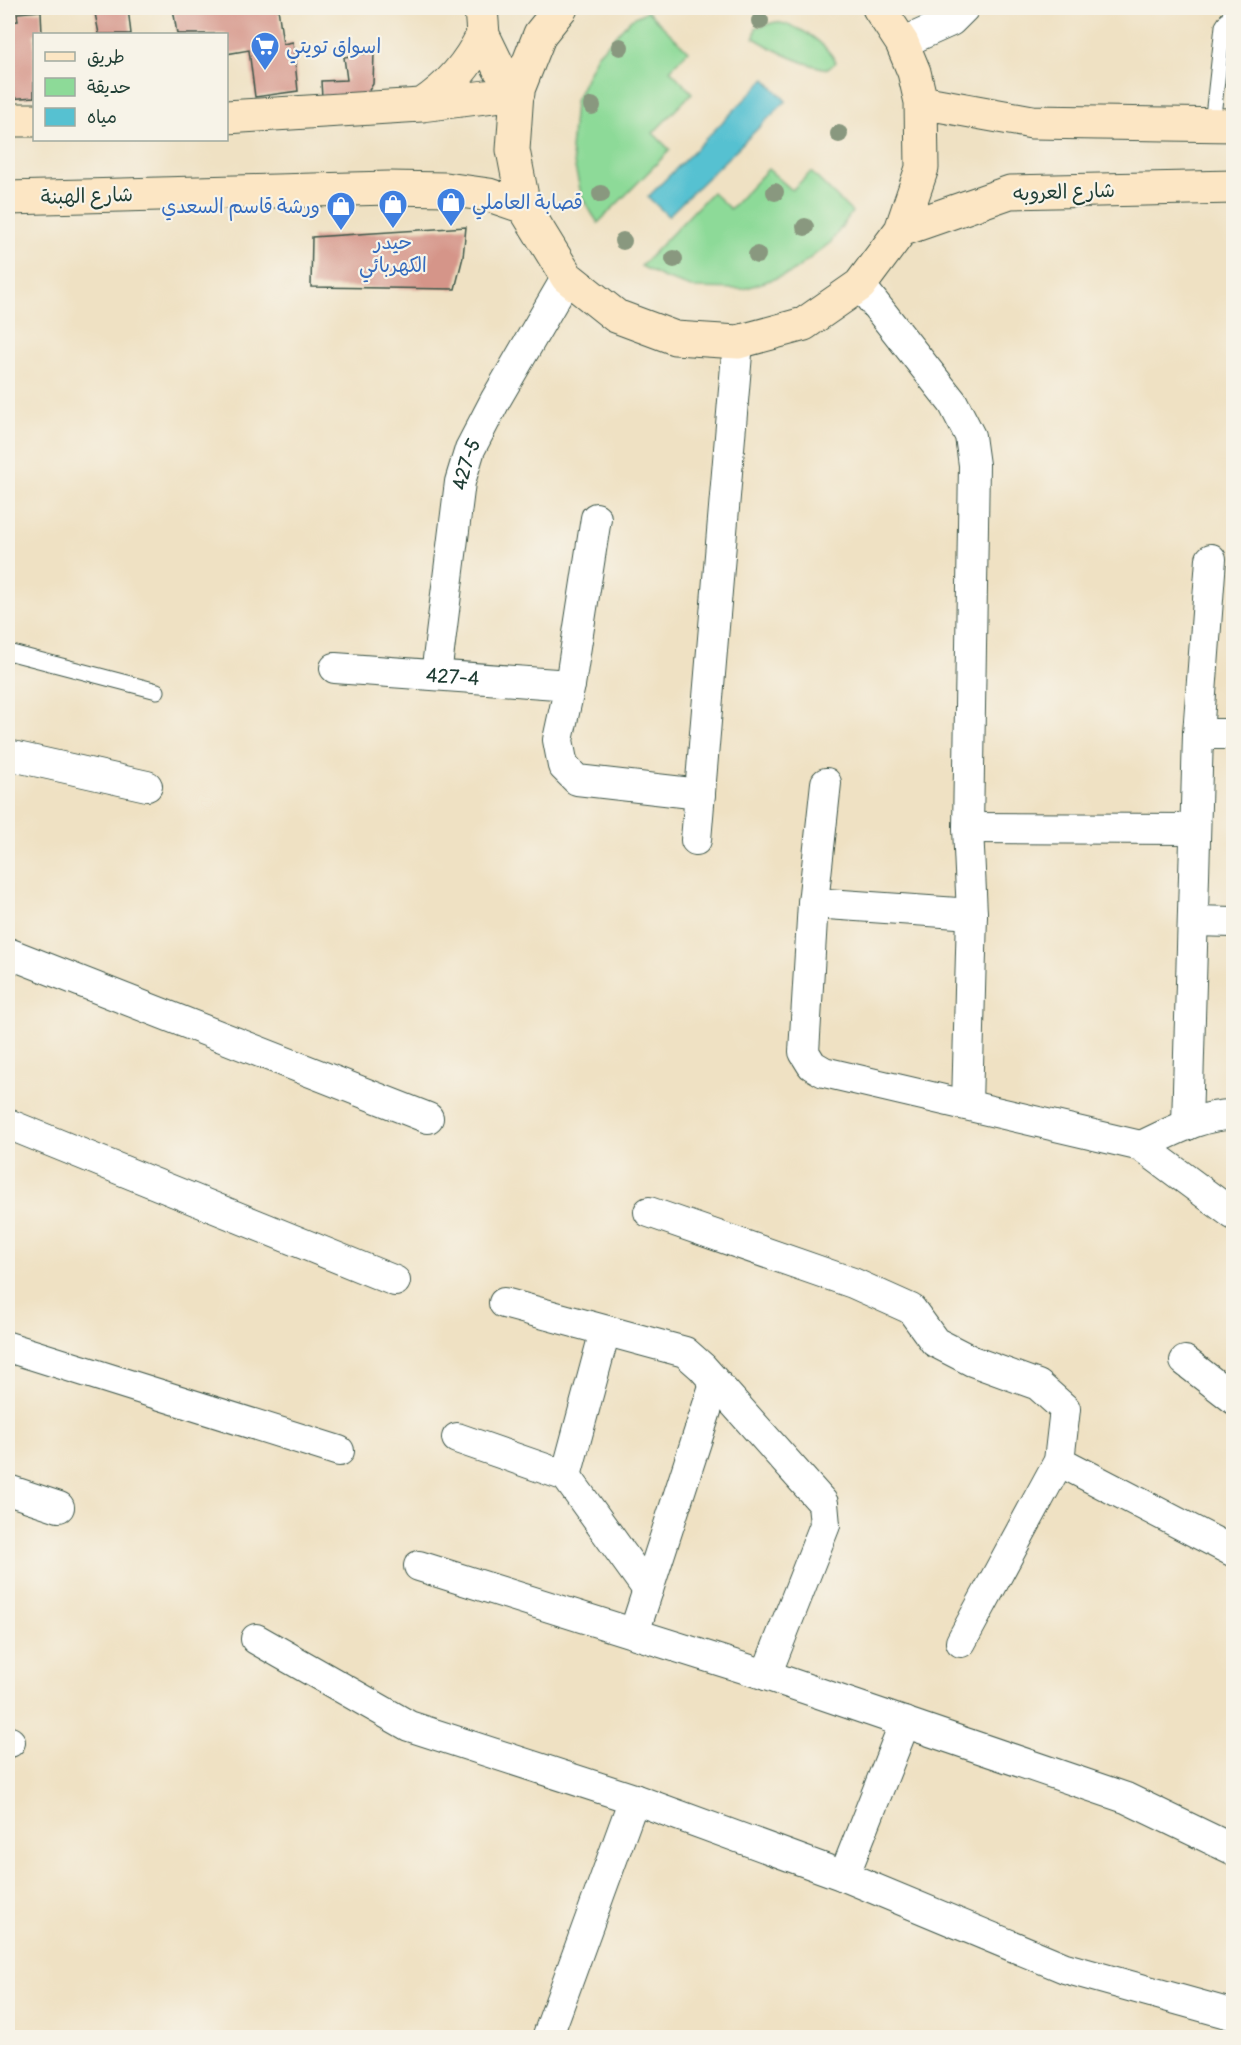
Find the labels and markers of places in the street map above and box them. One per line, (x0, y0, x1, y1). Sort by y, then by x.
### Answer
supermarket icon: اسواق تويتي (249, 30, 281, 72)
place label: اسواق تويتي (286, 34, 381, 64)
shop icon: قصابة العاملي (435, 186, 467, 228)
shop icon: حيدر الكهربائي (377, 188, 409, 230)
shop icon: ورشة قاسم السعدي (325, 190, 357, 232)
place label: قصابة العاملي (472, 190, 583, 220)
place label: ورشة قاسم السعدي (161, 194, 320, 221)
place label: حيدر الكهربائي (359, 230, 427, 283)

